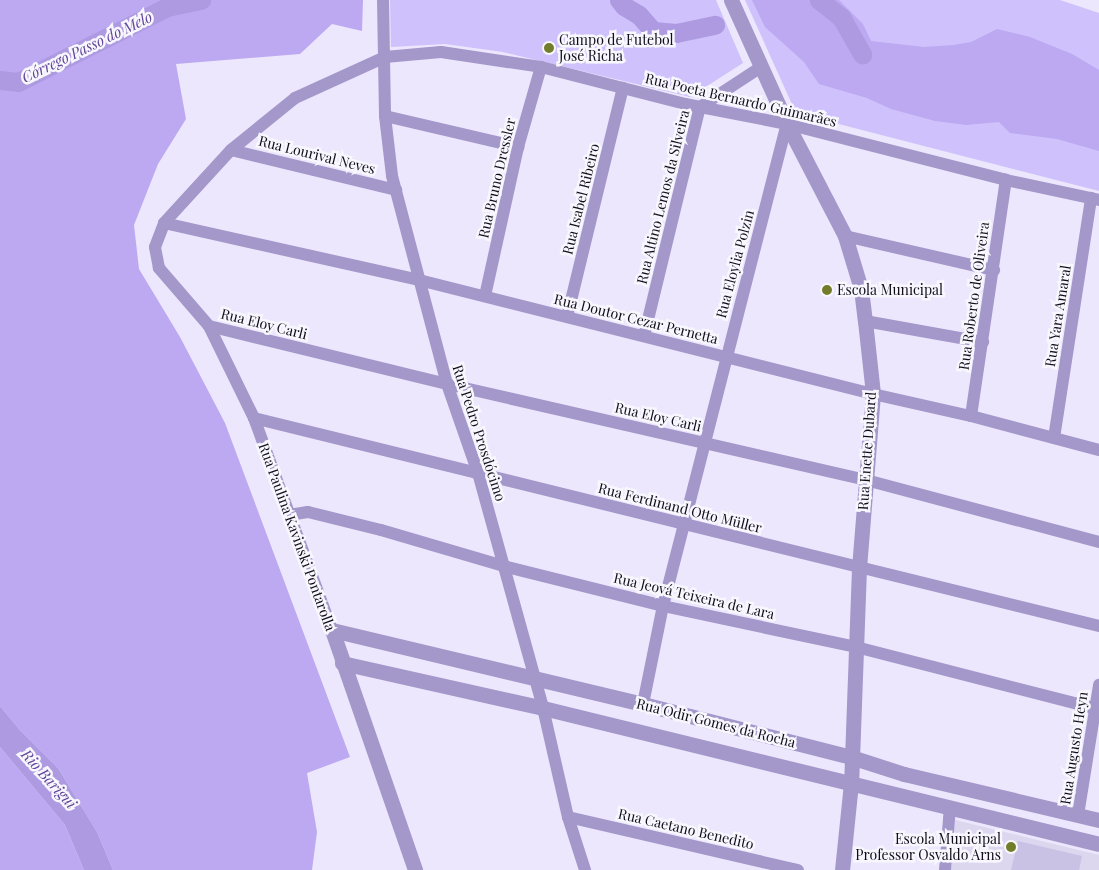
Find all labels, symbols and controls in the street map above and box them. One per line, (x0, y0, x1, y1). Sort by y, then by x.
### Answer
water label: Córrego Passo do Melo (19, 8, 155, 86)
place label: Campo de Futebol José Richa (559, 32, 674, 64)
marker: Campo de Futebol José Richa (543, 42, 555, 54)
street label: Rua Poeta Bernardo Guimarães (643, 70, 839, 130)
street label: Rua Altino Lemos da Silveira (633, 108, 693, 286)
street label: Rua Bruno Dressler (475, 116, 519, 240)
street label: Rua Lourival Neves (257, 132, 377, 178)
street label: Rua Isabel Ribeiro (559, 142, 603, 256)
street label: Rua Eloylia Polzin (712, 208, 758, 320)
street label: Rua Roberto de Oliveira (955, 221, 993, 371)
street label: Rua Yara Amaral (1042, 263, 1074, 369)
place label: Escola Municipal (837, 282, 943, 298)
marker: Escola Municipal (821, 284, 833, 296)
street label: Rua Doutor Cezar Pernetta (552, 290, 720, 348)
street label: Rua Eloy Carli (219, 305, 309, 343)
street label: Rua Pedro Prosdócimo (449, 362, 509, 504)
street label: Rua Enette Dubard (854, 391, 880, 511)
street label: Rua Eloy Carli (613, 399, 703, 435)
street label: Rua Paulina Kavinski Pontarolla (255, 441, 339, 633)
street label: Rua Ferdinand Otto Müller (596, 480, 764, 536)
street label: Rua Jeová Teixeira de Lara (612, 569, 776, 623)
street label: Rua Augusto Heyn (1057, 690, 1091, 806)
street label: Rua Odir Gomes da Rocha (634, 695, 798, 751)
water label: Rio Barigui (18, 746, 80, 812)
street label: Rua Caetano Benedito (616, 805, 756, 853)
place label: Escola Municipal Professor Osvaldo Arns (855, 831, 1001, 864)
marker: Escola Municipal Professor Osvaldo Arns (1005, 841, 1017, 853)

